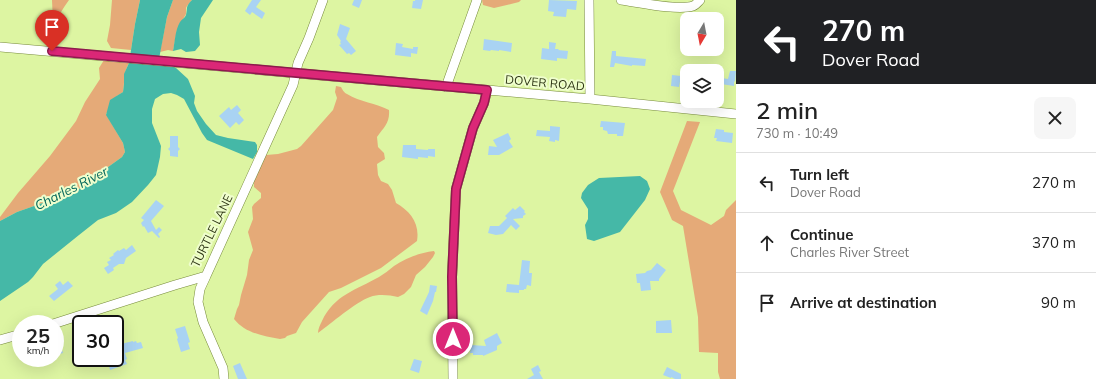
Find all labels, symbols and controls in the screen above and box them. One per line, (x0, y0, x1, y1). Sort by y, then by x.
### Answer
pin (35, 10, 69, 51)
north arrow (680, 12, 724, 56)
map controls (680, 12, 724, 108)
text: 270 m (822, 13, 905, 48)
icon: arrive (41, 16, 63, 38)
icon: left (756, 16, 808, 68)
text: Dover Road (822, 48, 920, 71)
button: layers (680, 64, 724, 108)
street label: DOVER ROAD (505, 72, 586, 93)
text: 2 min (756, 95, 818, 125)
button: close (1034, 97, 1076, 139)
text: 730 m · 10:49 (756, 125, 838, 141)
water label: Charles River (32, 162, 111, 213)
text: Turn left (790, 165, 849, 184)
icon: left (756, 172, 778, 194)
text: 270 m (1032, 173, 1076, 192)
text: Dover Road (790, 184, 861, 200)
street label: TURTLE LANE (187, 192, 236, 270)
text: Continue (790, 225, 853, 244)
icon: ahead (756, 232, 778, 254)
text: 370 m (1032, 233, 1076, 252)
text: Charles River Street (790, 244, 909, 260)
icon: arrive (756, 292, 778, 314)
text: Arrive at destination (790, 293, 937, 312)
text: 90 m (1041, 293, 1076, 312)
speed limit sign: 30 (72, 315, 124, 367)
position arrow (432, 318, 474, 360)
text: 25 (26, 323, 50, 348)
text: km/h (27, 344, 49, 357)

